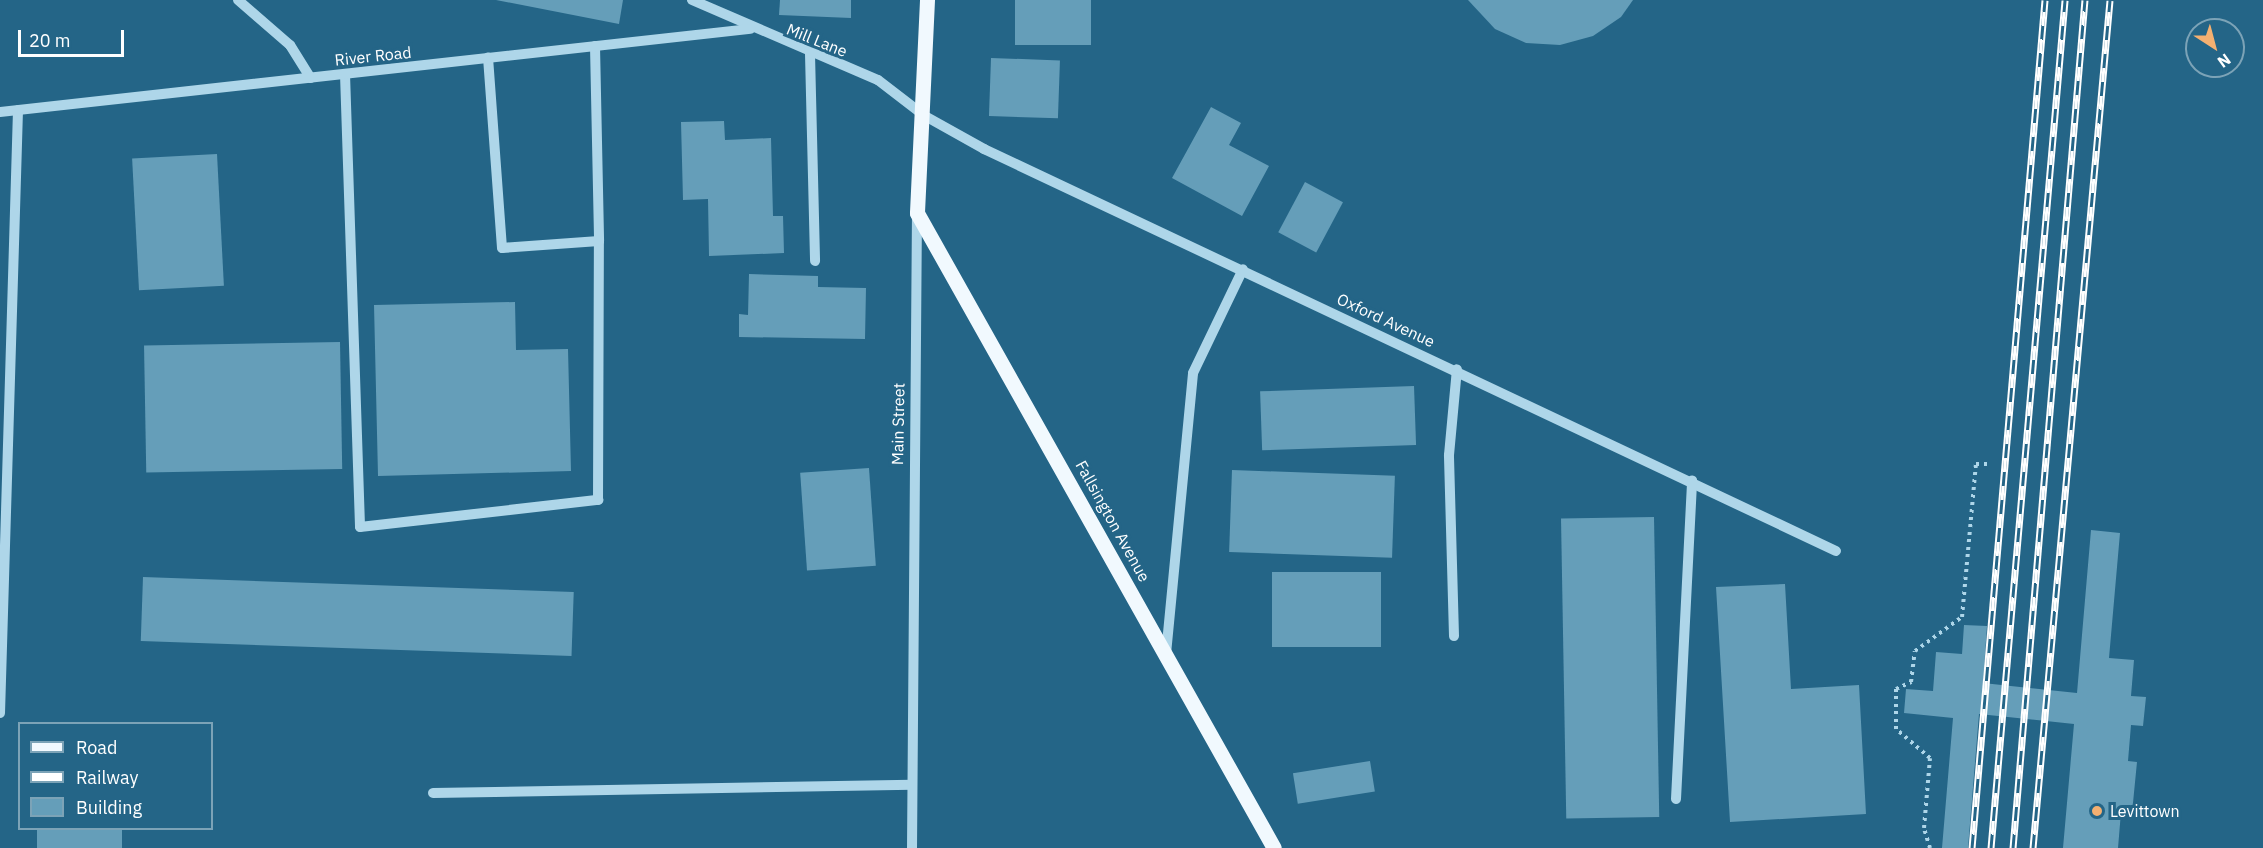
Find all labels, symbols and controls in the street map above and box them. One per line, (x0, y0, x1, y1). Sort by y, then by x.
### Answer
scale bar (21, 18, 128, 56)
north arrow (2185, 18, 2245, 78)
street label: Mill Lane (784, 19, 850, 61)
text: 20 m (29, 29, 71, 52)
street label: River Road (334, 42, 412, 70)
text: N (2214, 49, 2235, 72)
street label: Oxford Avenue (1334, 289, 1438, 351)
street label: Main Street (888, 383, 908, 465)
street label: Fallsington Avenue (1072, 457, 1154, 585)
legend (18, 722, 213, 830)
text: Road (76, 736, 117, 759)
text: Railway (76, 766, 138, 789)
text: Building (76, 796, 142, 819)
place label: Levittown (2110, 801, 2180, 821)
marker: Levittown (2088, 802, 2106, 820)

